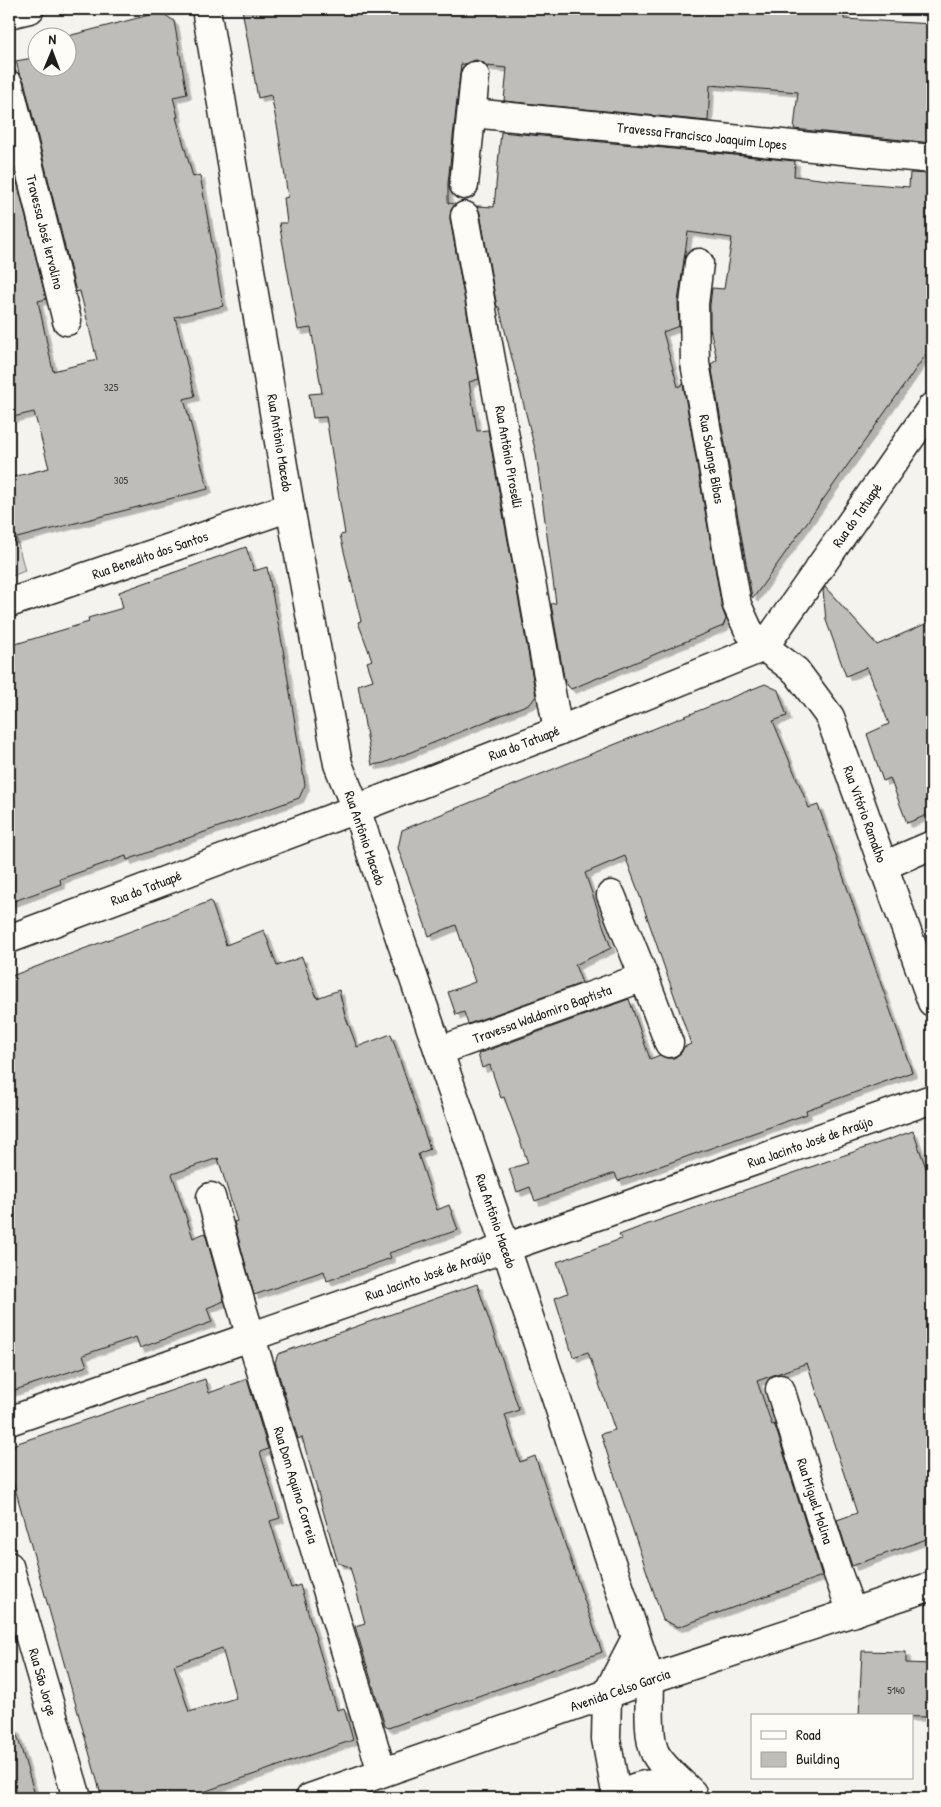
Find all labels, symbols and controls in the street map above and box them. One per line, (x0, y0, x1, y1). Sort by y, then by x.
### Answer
north arrow (28, 28, 78, 78)
text: N (48, 29, 57, 48)
street label: Travessa Francisco Joaquim Lopes (616, 117, 788, 155)
street label: Travessa José Iervolino (22, 173, 69, 291)
house number: 325 (104, 380, 119, 394)
street label: Rua Antônio Macedo (263, 393, 298, 493)
street label: Rua Antônio Piroselli (491, 404, 528, 510)
street label: Rua Solange Bibas (694, 413, 730, 505)
house number: 305 (114, 473, 129, 487)
street label: Rua do Tatuapé (827, 478, 887, 551)
street label: Rua Benedito dos Santos (89, 526, 210, 583)
street label: Rua do Tatuapé (486, 720, 563, 766)
street label: Rua Vitório Ramalho (839, 763, 892, 865)
street label: Rua Antônio Macedo (340, 788, 391, 888)
street label: Rua do Tatuapé (108, 865, 185, 911)
street label: Travessa Waldomiro Baptista (470, 979, 615, 1048)
street label: Rua Jacinto José de Araújo (745, 1111, 876, 1173)
street label: Rua Antônio Macedo (471, 1171, 522, 1271)
street label: Rua Jacinto José de Araújo (363, 1244, 494, 1306)
street label: Rua Dom Aquino Correia (269, 1424, 323, 1546)
street label: Rua Miguel Molina (792, 1456, 838, 1547)
street label: Rua São Jorge (24, 1646, 62, 1719)
street label: Avenida Celso Garcia (567, 1663, 673, 1716)
house number: 5140 (887, 1683, 905, 1697)
legend (751, 1714, 914, 1780)
text: Road (796, 1724, 821, 1745)
text: Building (796, 1748, 840, 1769)

